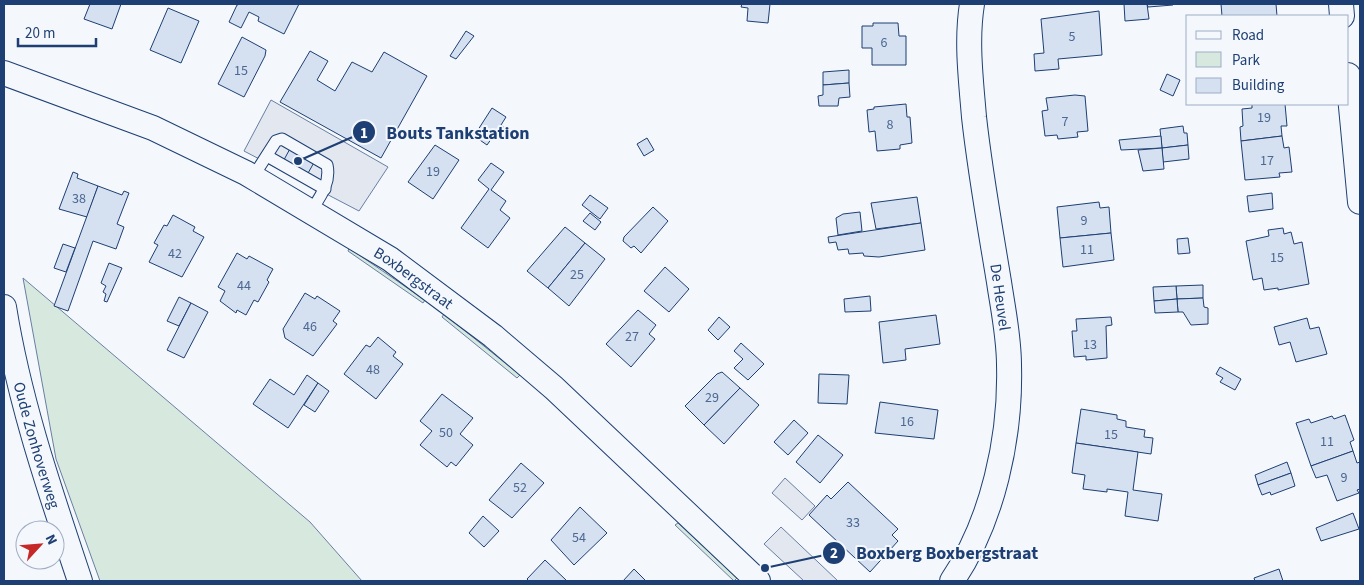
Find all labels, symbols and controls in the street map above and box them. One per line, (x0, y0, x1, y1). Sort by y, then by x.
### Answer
scale bar (18, 15, 95, 47)
legend (1186, 15, 1349, 105)
text: 20 m (25, 23, 55, 44)
text: Road (1232, 25, 1264, 46)
house number: 5 (1069, 27, 1076, 47)
house number: 6 (881, 33, 888, 53)
text: Park (1232, 50, 1261, 71)
house number: 15 (234, 61, 248, 81)
text: Building (1232, 75, 1285, 96)
house number: 19 (1257, 108, 1271, 128)
house number: 7 (1062, 112, 1069, 132)
house number: 8 (887, 115, 894, 135)
callout: Bouts Tankstation (351, 116, 539, 149)
text: Bouts Tankstation (386, 121, 530, 146)
text: 1 (360, 123, 368, 144)
house number: 17 (1260, 151, 1274, 171)
house number: 19 (426, 162, 440, 182)
house number: 38 (72, 189, 86, 209)
house number: 9 (1081, 211, 1088, 231)
house number: 11 (1080, 240, 1094, 260)
street label: Boxbergstraat (370, 242, 458, 315)
house number: 42 (168, 244, 182, 264)
house number: 15 (1270, 248, 1284, 268)
street label: De Heuvel (984, 262, 1016, 332)
house number: 25 (570, 265, 584, 285)
house number: 44 (237, 276, 251, 296)
house number: 46 (303, 317, 317, 337)
house number: 27 (625, 327, 639, 347)
house number: 13 (1083, 335, 1097, 355)
house number: 48 (366, 360, 380, 380)
street label: Oude Zonhoverweg (8, 380, 65, 511)
house number: 29 (705, 388, 719, 408)
house number: 16 (900, 412, 914, 432)
house number: 50 (439, 423, 453, 443)
house number: 15 (1104, 425, 1118, 445)
house number: 11 (1320, 432, 1334, 452)
house number: 9 (1341, 468, 1348, 488)
house number: 52 (513, 478, 527, 498)
house number: 33 (846, 513, 860, 533)
north arrow (15, 520, 65, 570)
house number: 54 (572, 528, 586, 548)
text: N (40, 531, 62, 548)
callout: Boxberg Boxbergstraat (821, 537, 1048, 570)
text: Boxberg Boxbergstraat (856, 541, 1038, 566)
text: 2 (830, 543, 838, 564)

